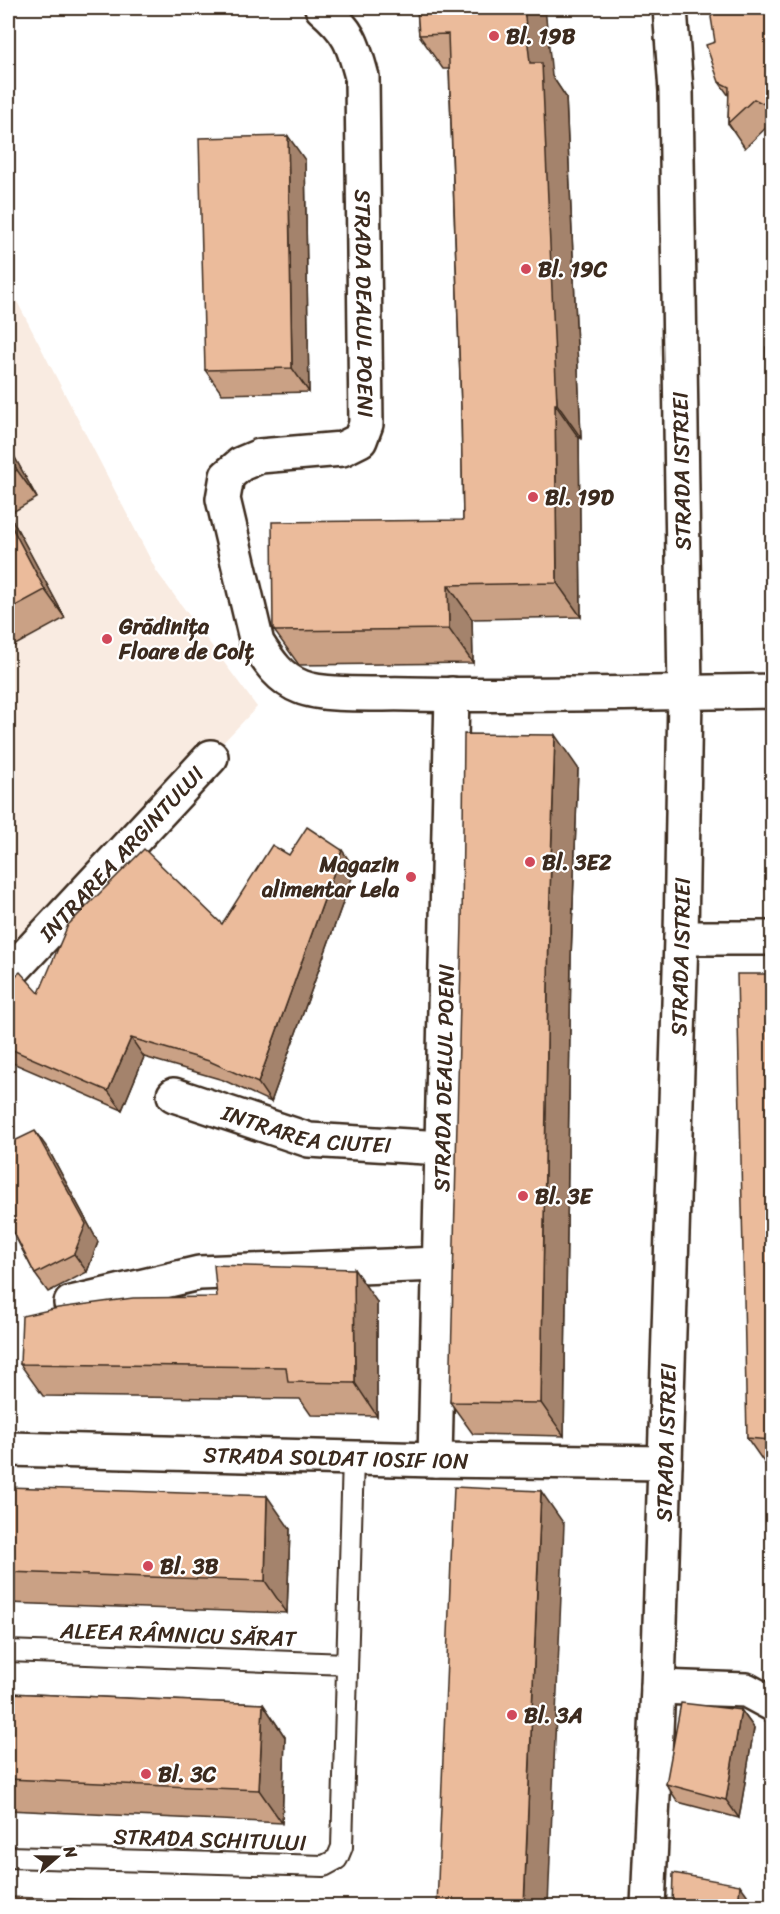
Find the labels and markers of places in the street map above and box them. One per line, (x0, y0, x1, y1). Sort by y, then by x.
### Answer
place label: Bl. 19B (506, 17, 576, 56)
marker: Bl. 19B (487, 29, 501, 43)
place label: Bl. 19C (538, 250, 607, 289)
marker: Bl. 19C (519, 262, 533, 276)
place label: Bl. 19D (545, 478, 614, 517)
marker: Bl. 19D (526, 490, 540, 504)
place label: Grădinița Floare de Colț (118, 607, 255, 671)
marker: Grădinița Floare de Colț (100, 632, 114, 646)
place label: Bl. 3E2 (542, 843, 612, 882)
place label: Magazin alimentar Lela (261, 845, 400, 909)
marker: Bl. 3E2 (523, 855, 537, 869)
marker: Magazin alimentar Lela (404, 870, 418, 884)
place label: Bl. 3E (535, 1177, 594, 1216)
marker: Bl. 3E (516, 1189, 530, 1203)
place label: Bl. 3B (160, 1547, 219, 1586)
marker: Bl. 3B (141, 1559, 155, 1573)
place label: Bl. 3A (524, 1696, 583, 1735)
marker: Bl. 3A (505, 1708, 519, 1722)
place label: Bl. 3C (158, 1755, 217, 1794)
marker: Bl. 3C (139, 1767, 153, 1781)

